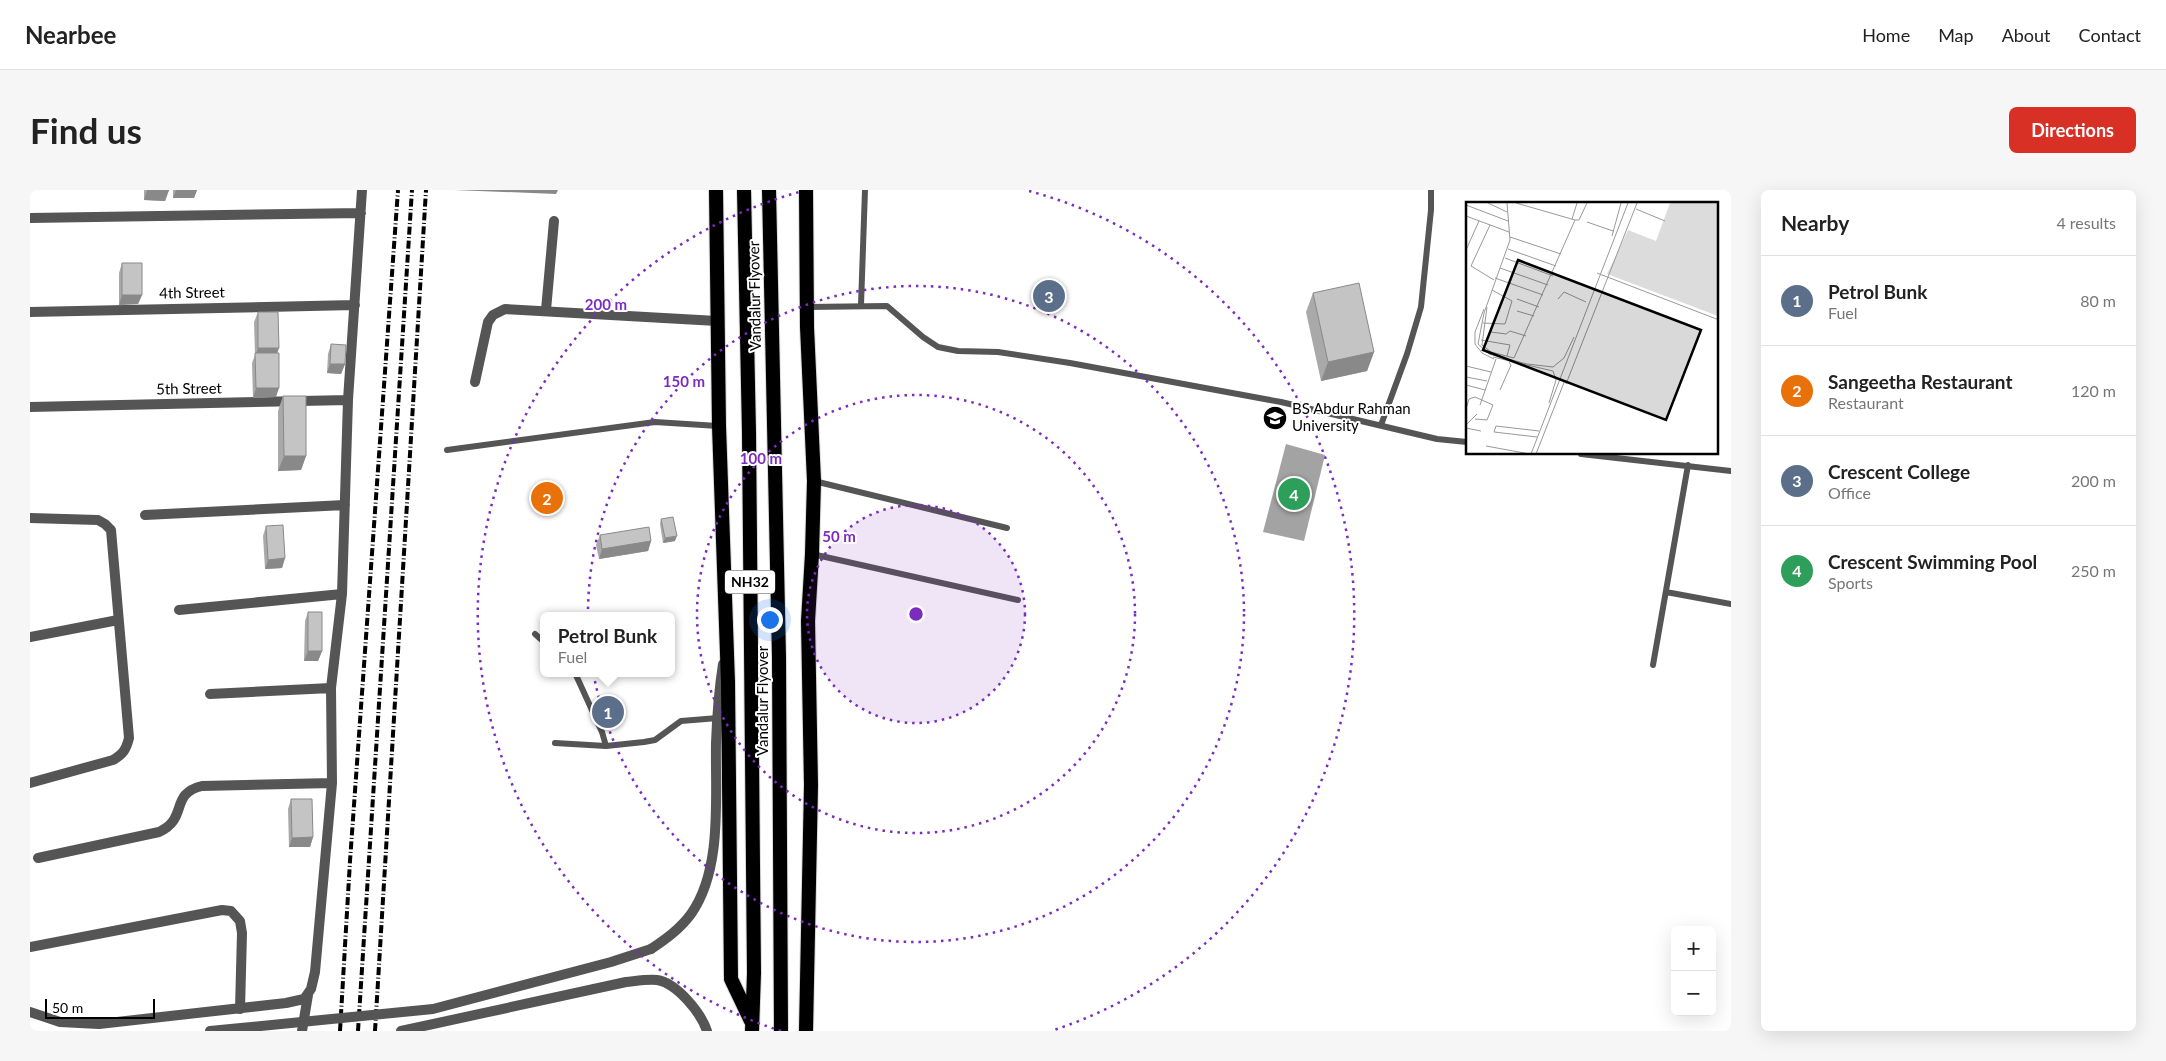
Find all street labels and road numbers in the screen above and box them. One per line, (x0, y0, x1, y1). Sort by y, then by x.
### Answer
street label: Vandalur Flyover (744, 240, 764, 351)
street label: 4th Street (159, 282, 226, 302)
street label: 5th Street (156, 378, 223, 398)
road number: NH32 (725, 571, 775, 594)
street label: Vandalur Flyover (753, 645, 771, 756)

